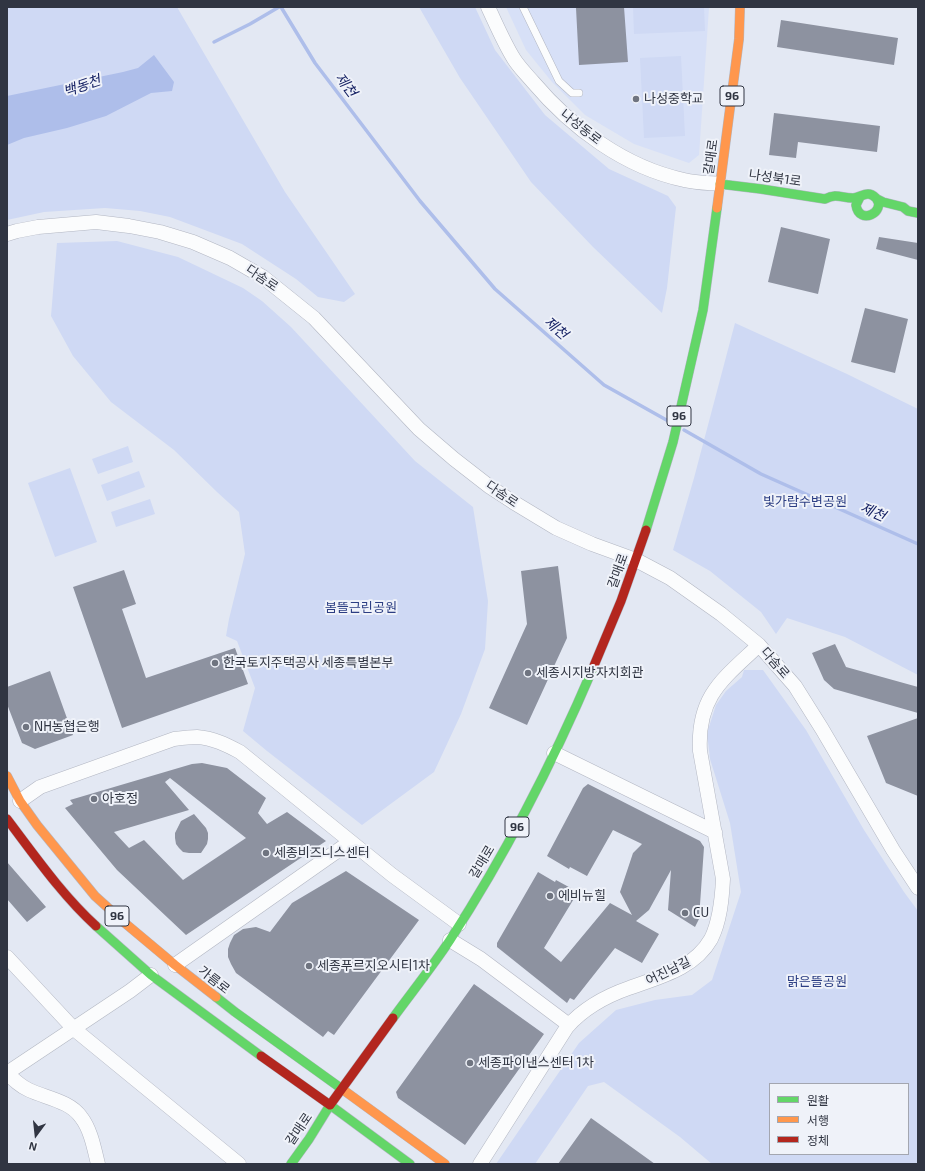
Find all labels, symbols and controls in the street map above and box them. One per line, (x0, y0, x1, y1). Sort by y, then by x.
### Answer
water label: 제천 (332, 70, 360, 100)
water label: 백동천 (61, 72, 103, 100)
road number: 96 (720, 86, 744, 106)
place label: 나성중학교 (644, 91, 704, 107)
marker: 나성중학교 (631, 94, 641, 104)
street label: 나성동로 (557, 106, 605, 148)
street label: 갈매로 (701, 138, 721, 176)
street label: 나성북1로 (748, 167, 802, 189)
street label: 다솜로 (243, 262, 281, 294)
water label: 제천 (541, 313, 571, 343)
road number: 96 (667, 406, 691, 426)
street label: 다솜로 (483, 478, 521, 510)
park label: 빛가람수변공원 (763, 494, 847, 510)
water label: 제천 (858, 499, 888, 525)
street label: 갈매로 (605, 551, 631, 591)
park label: 봄뜰근린공원 (325, 600, 397, 616)
street label: 다솜로 (757, 644, 793, 682)
place label: 한국토지주택공사 세종특별본부 (223, 655, 393, 671)
marker: 한국토지주택공사 세종특별본부 (210, 658, 220, 668)
place label: 세종시지방자치회관 (536, 665, 644, 681)
marker: 세종시지방자치회관 (523, 668, 533, 678)
place label: NH농협은행 (34, 719, 100, 735)
marker: NH농협은행 (21, 722, 31, 732)
place label: 아호정 (102, 791, 138, 807)
marker: 아호정 (89, 794, 99, 804)
road number: 96 (505, 817, 529, 837)
street label: 갈매로 (466, 843, 498, 881)
place label: 세종비즈니스센터 (274, 845, 370, 861)
marker: 세종비즈니스센터 (261, 848, 271, 858)
place label: 에비뉴힐 (558, 888, 606, 904)
marker: 에비뉴힐 (545, 891, 555, 901)
place label: CU (693, 905, 709, 921)
road number: 96 (105, 906, 129, 926)
marker: CU (680, 908, 690, 918)
street label: 어진남길 (643, 954, 693, 988)
place label: 세종푸르지오시티1차 (317, 958, 430, 974)
marker: 세종푸르지오시티1차 (304, 961, 314, 971)
street label: 가름로 (195, 963, 233, 997)
park label: 맑은뜰공원 (787, 974, 847, 990)
place label: 세종파이낸스센터 1차 (478, 1055, 594, 1071)
marker: 세종파이낸스센터 1차 (465, 1058, 475, 1068)
legend (769, 1083, 909, 1155)
text: 원활 (807, 1093, 829, 1107)
street label: 갈매로 (283, 1110, 315, 1148)
text: 서행 (807, 1113, 829, 1127)
north arrow (16, 1115, 56, 1155)
text: 정체 (807, 1133, 829, 1147)
text: N (27, 1140, 38, 1154)

